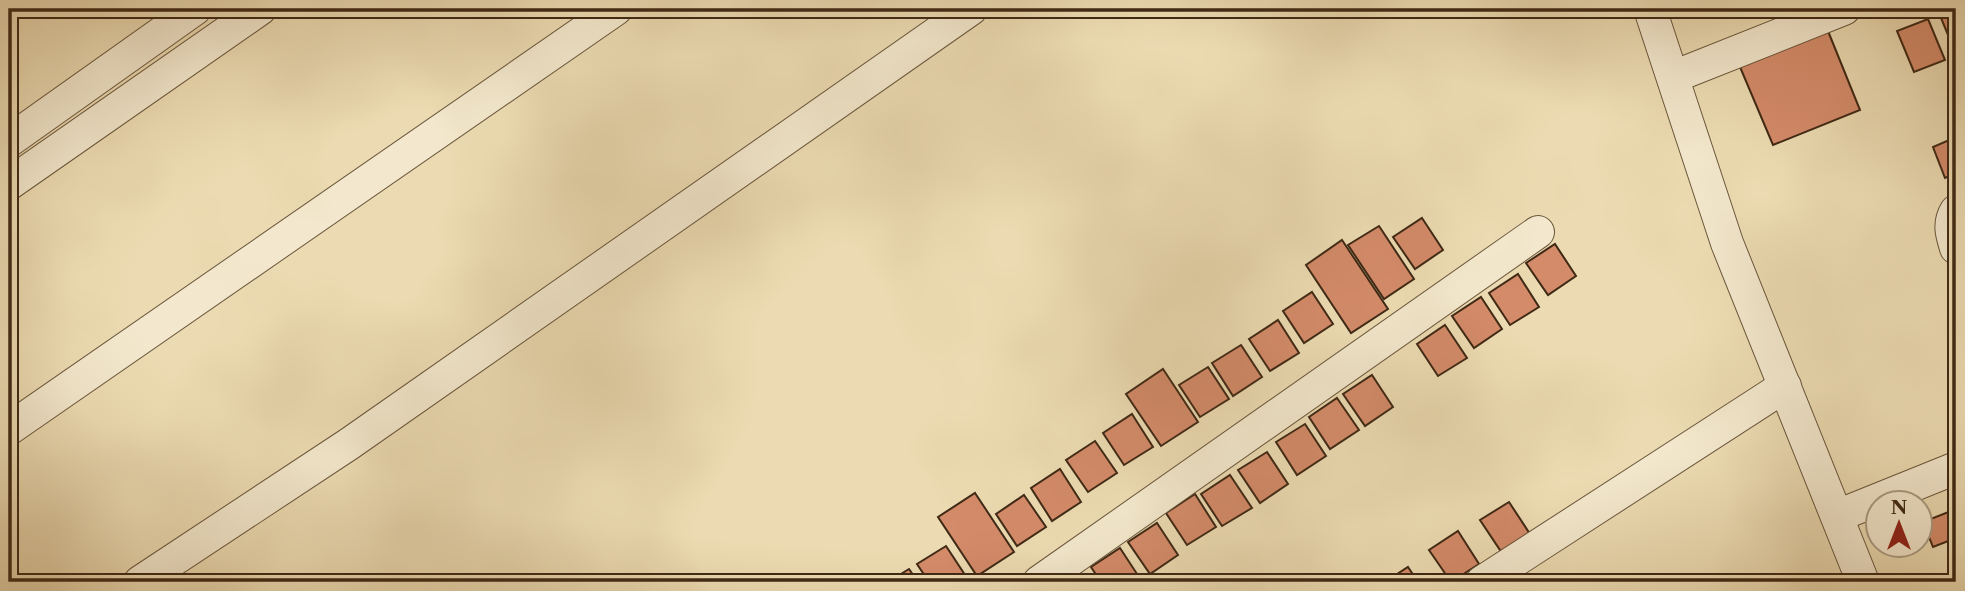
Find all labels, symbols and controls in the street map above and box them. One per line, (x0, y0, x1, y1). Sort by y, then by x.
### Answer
north arrow (1864, 490, 1934, 560)
text: N (1891, 496, 1907, 519)

